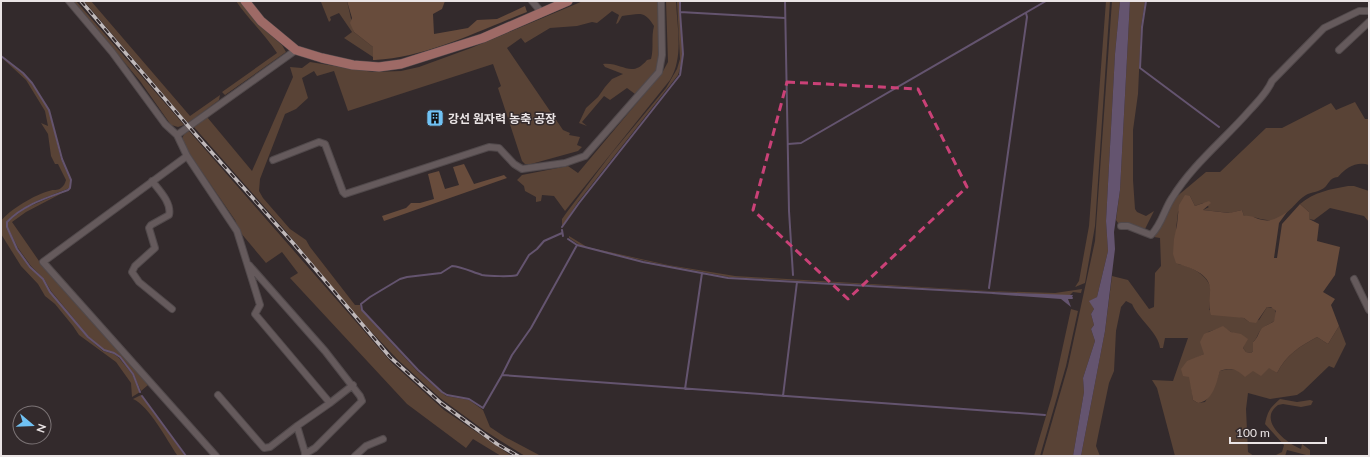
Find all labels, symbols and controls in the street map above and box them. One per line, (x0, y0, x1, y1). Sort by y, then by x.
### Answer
building icon: 강선 원자력 농축 공장 (425, 108, 445, 128)
place label: 강선 원자력 농축 공장 (448, 111, 556, 126)
north arrow (12, 405, 52, 445)
scale bar (1230, 419, 1326, 445)
text: N (34, 422, 49, 435)
text: 100 m (1236, 425, 1270, 440)

